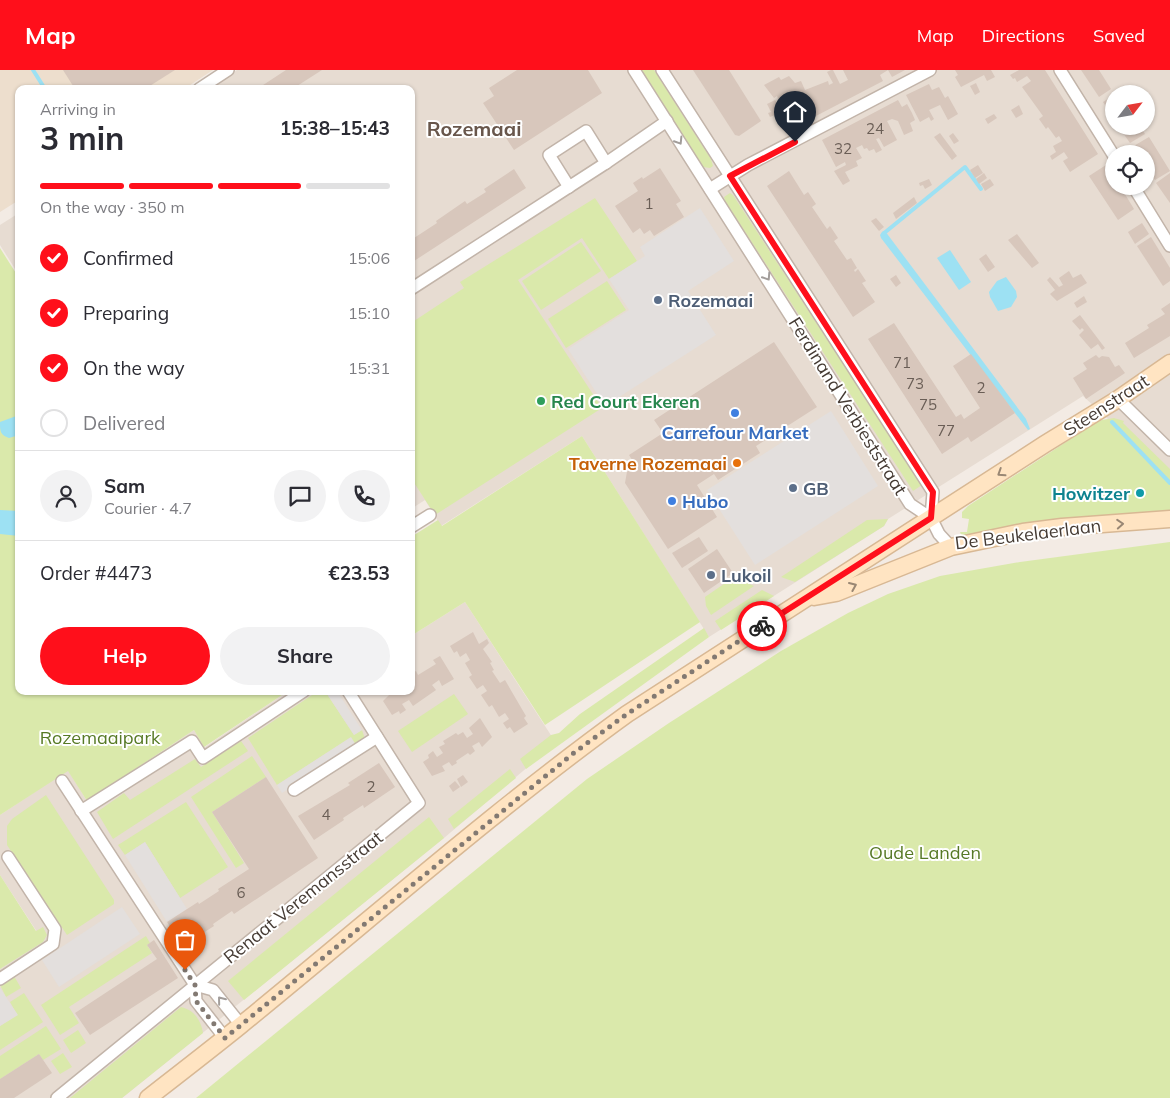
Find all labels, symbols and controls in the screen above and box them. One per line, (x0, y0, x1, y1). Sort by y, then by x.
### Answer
text: Map (25, 20, 76, 50)
text: Map (917, 24, 954, 47)
text: Directions (982, 24, 1065, 47)
text: Saved (1093, 24, 1145, 47)
north arrow (1105, 85, 1155, 135)
map controls (1105, 85, 1155, 195)
pin (774, 91, 816, 142)
icon: home (781, 98, 809, 126)
text: Arriving in (40, 99, 116, 119)
text: 15:38–15:43 (280, 116, 390, 140)
district label: Rozemaai (427, 116, 521, 141)
text: 3 min (40, 118, 124, 158)
house number: 24 (866, 119, 884, 138)
one-way arrow (673, 135, 683, 144)
house number: 32 (834, 139, 852, 158)
button: locate (1105, 145, 1155, 195)
house number: 1 (644, 194, 654, 213)
text: On the way · 350 m (40, 197, 185, 217)
icon: check (40, 244, 68, 272)
text: Confirmed (83, 246, 174, 270)
text: 15:06 (348, 248, 390, 268)
one-way arrow (761, 272, 770, 281)
place label: Rozemaai (668, 289, 753, 312)
marker: Rozemaai (652, 294, 664, 306)
icon: check (40, 299, 68, 327)
text: Preparing (83, 301, 169, 325)
text: 15:10 (348, 303, 390, 323)
street label: Ferdinand Verbieststraat (784, 313, 912, 499)
house number: 71 (893, 353, 911, 372)
icon: check (40, 354, 68, 382)
text: On the way (83, 356, 185, 380)
text: 15:31 (348, 358, 390, 378)
street label: Steenstraat (1059, 369, 1153, 441)
house number: 73 (906, 374, 924, 393)
house number: 2 (976, 378, 986, 397)
place label: Red Court Ekeren (551, 390, 700, 413)
marker: Red Court Ekeren (535, 395, 547, 407)
house number: 75 (919, 395, 937, 414)
marker: Carrefour Market (729, 407, 741, 419)
text: Delivered (83, 411, 165, 435)
place label: Carrefour Market (661, 421, 809, 444)
house number: 77 (937, 421, 955, 440)
place label: Taverne Rozemaai (569, 452, 727, 475)
marker: Taverne Rozemaai (731, 457, 743, 469)
one-way arrow (997, 466, 1006, 476)
button: person (40, 470, 92, 522)
button: chat (274, 470, 326, 522)
button: phone (338, 470, 390, 522)
text: Sam (104, 474, 145, 498)
place label: GB (803, 477, 829, 500)
marker: GB (787, 482, 799, 494)
place label: Howitzer (1052, 482, 1131, 505)
marker: Howitzer (1134, 487, 1146, 499)
place label: Hubo (682, 490, 728, 513)
marker: Hubo (666, 495, 678, 507)
text: Courier · 4.7 (104, 498, 192, 518)
street label: De Beukelaerlaan (954, 514, 1102, 554)
one-way arrow (1117, 518, 1125, 529)
text: Order #4473 (40, 561, 152, 585)
text: €23.53 (328, 561, 390, 585)
place label: Lukoil (721, 564, 771, 587)
marker: Lukoil (705, 569, 717, 581)
one-way arrow (848, 582, 857, 592)
courier (737, 601, 787, 651)
icon: bike (748, 612, 776, 640)
button: Help (40, 627, 210, 685)
button: Share (220, 627, 390, 685)
park label: Rozemaaipark (40, 726, 161, 749)
house number: 2 (366, 777, 376, 796)
house number: 4 (321, 805, 331, 824)
street label: Renaat Veremansstraat (219, 826, 387, 968)
park label: Oude Landen (869, 841, 981, 864)
house number: 6 (236, 883, 246, 902)
pin (164, 919, 206, 970)
icon: bag (171, 926, 199, 954)
one-way arrow (219, 997, 227, 1006)

